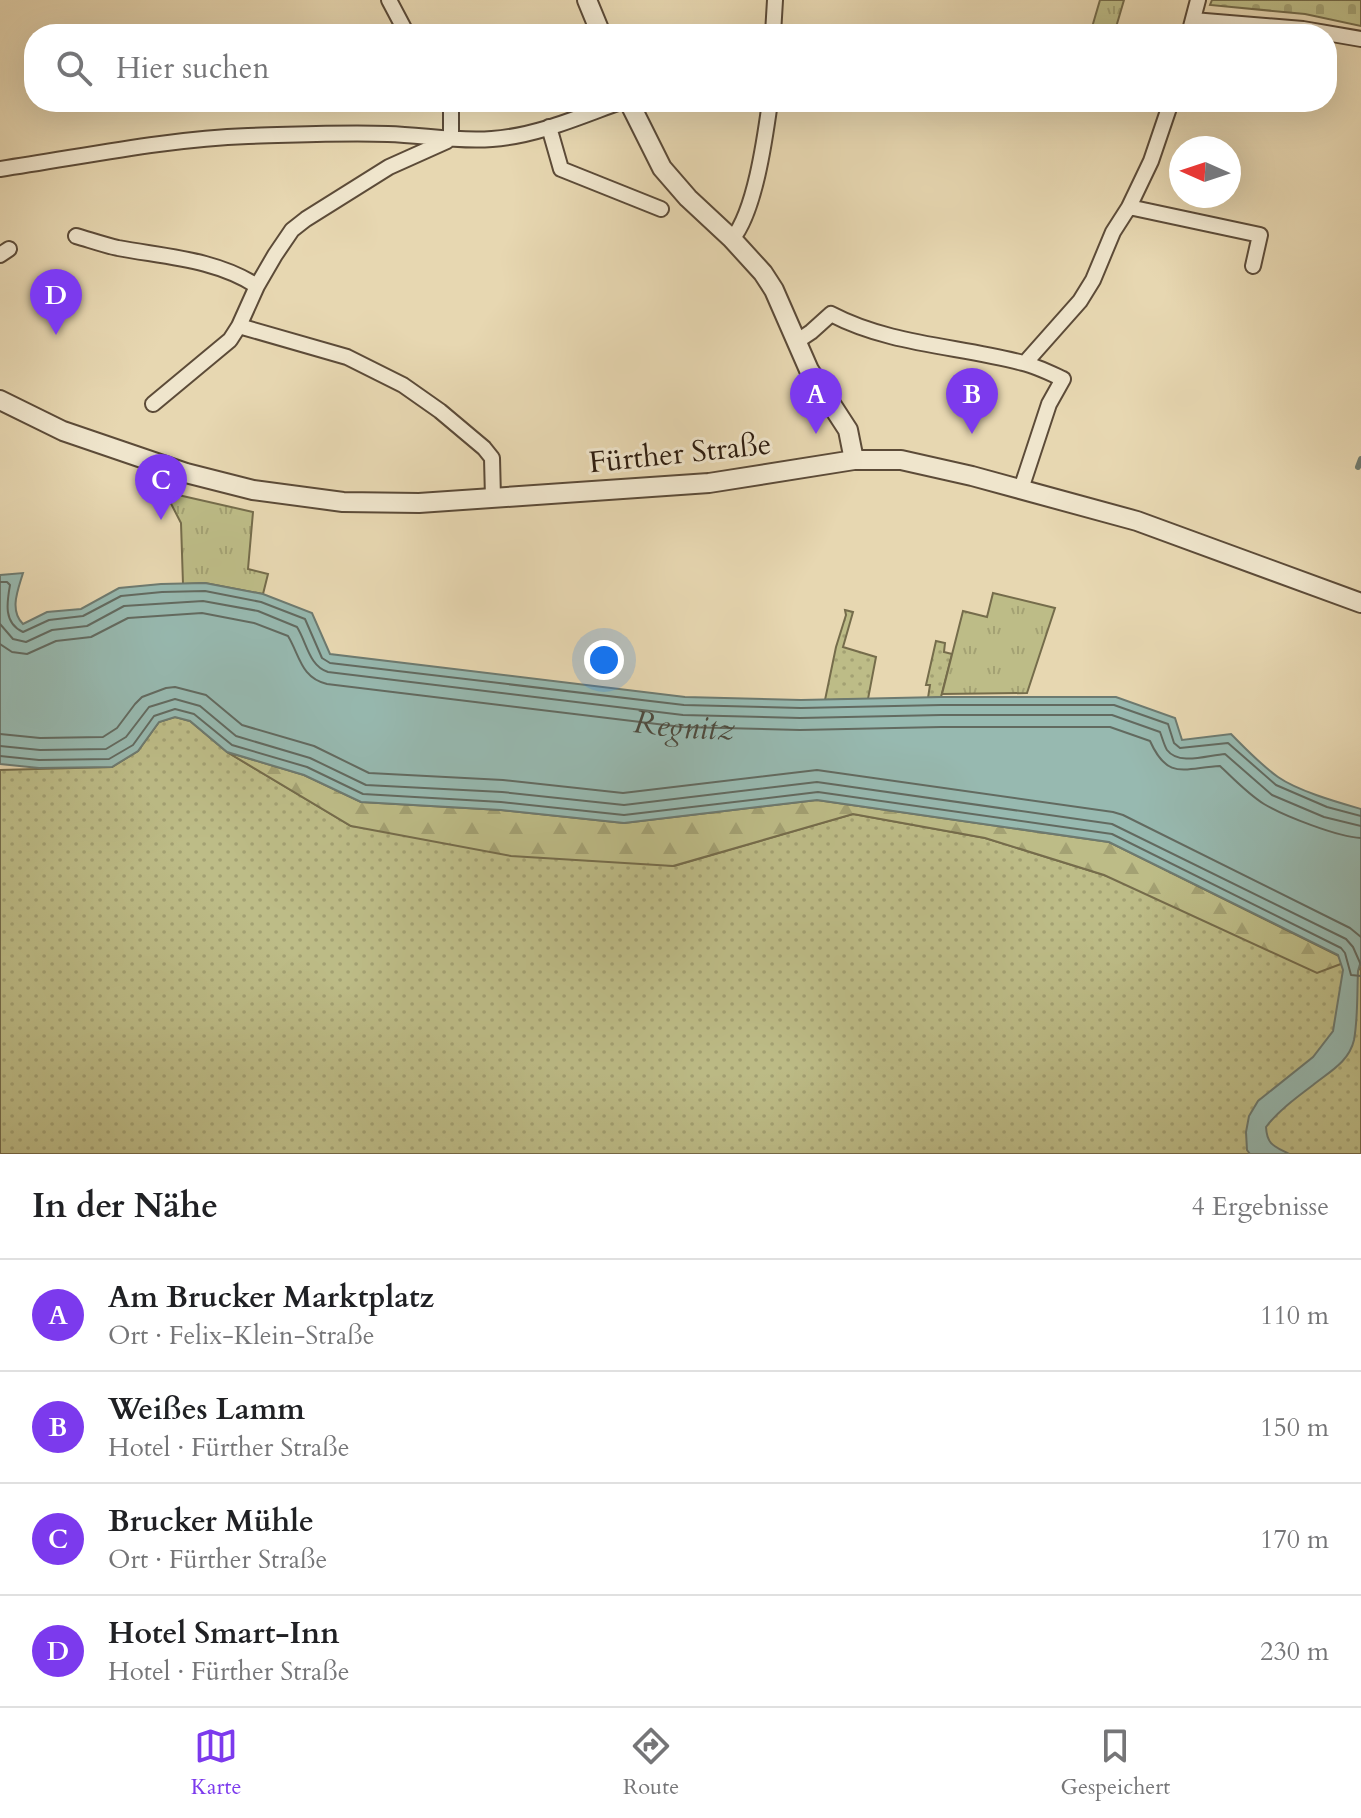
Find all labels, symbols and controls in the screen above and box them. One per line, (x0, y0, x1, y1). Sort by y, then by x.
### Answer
search box (24, 24, 1337, 112)
icon: search (52, 46, 96, 90)
text: Hier suchen (116, 48, 269, 89)
north arrow (1169, 136, 1241, 208)
pin: D (30, 269, 82, 335)
pin: A (790, 368, 842, 434)
pin: B (946, 368, 998, 434)
street label: Fürther Straße (587, 424, 773, 483)
pin: C (135, 454, 187, 520)
your location (584, 640, 624, 680)
water label: Regnitz (631, 700, 735, 751)
text: In der Nähe (32, 1183, 218, 1229)
text: 4 Ergebnisse (1192, 1189, 1329, 1224)
text: Am Brucker Marktplatz (108, 1277, 434, 1318)
text: A (48, 1298, 68, 1333)
text: 110 m (1260, 1298, 1329, 1333)
text: Ort · Felix-Klein-Straße (108, 1318, 375, 1353)
text: Weißes Lamm (108, 1389, 305, 1430)
text: B (49, 1410, 67, 1445)
text: 150 m (1260, 1410, 1329, 1445)
text: Hotel · Fürther Straße (108, 1430, 350, 1465)
text: Brucker Mühle (108, 1501, 314, 1542)
text: C (48, 1522, 68, 1557)
text: 170 m (1260, 1522, 1329, 1557)
text: Ort · Fürther Straße (108, 1542, 327, 1577)
text: Hotel Smart-Inn (108, 1613, 340, 1654)
text: D (47, 1634, 69, 1669)
text: 230 m (1260, 1634, 1329, 1669)
text: Hotel · Fürther Straße (108, 1654, 350, 1689)
tab: Karte (191, 1724, 242, 1802)
tab: Route (623, 1724, 679, 1802)
tab: Gespeichert (1061, 1724, 1170, 1802)

